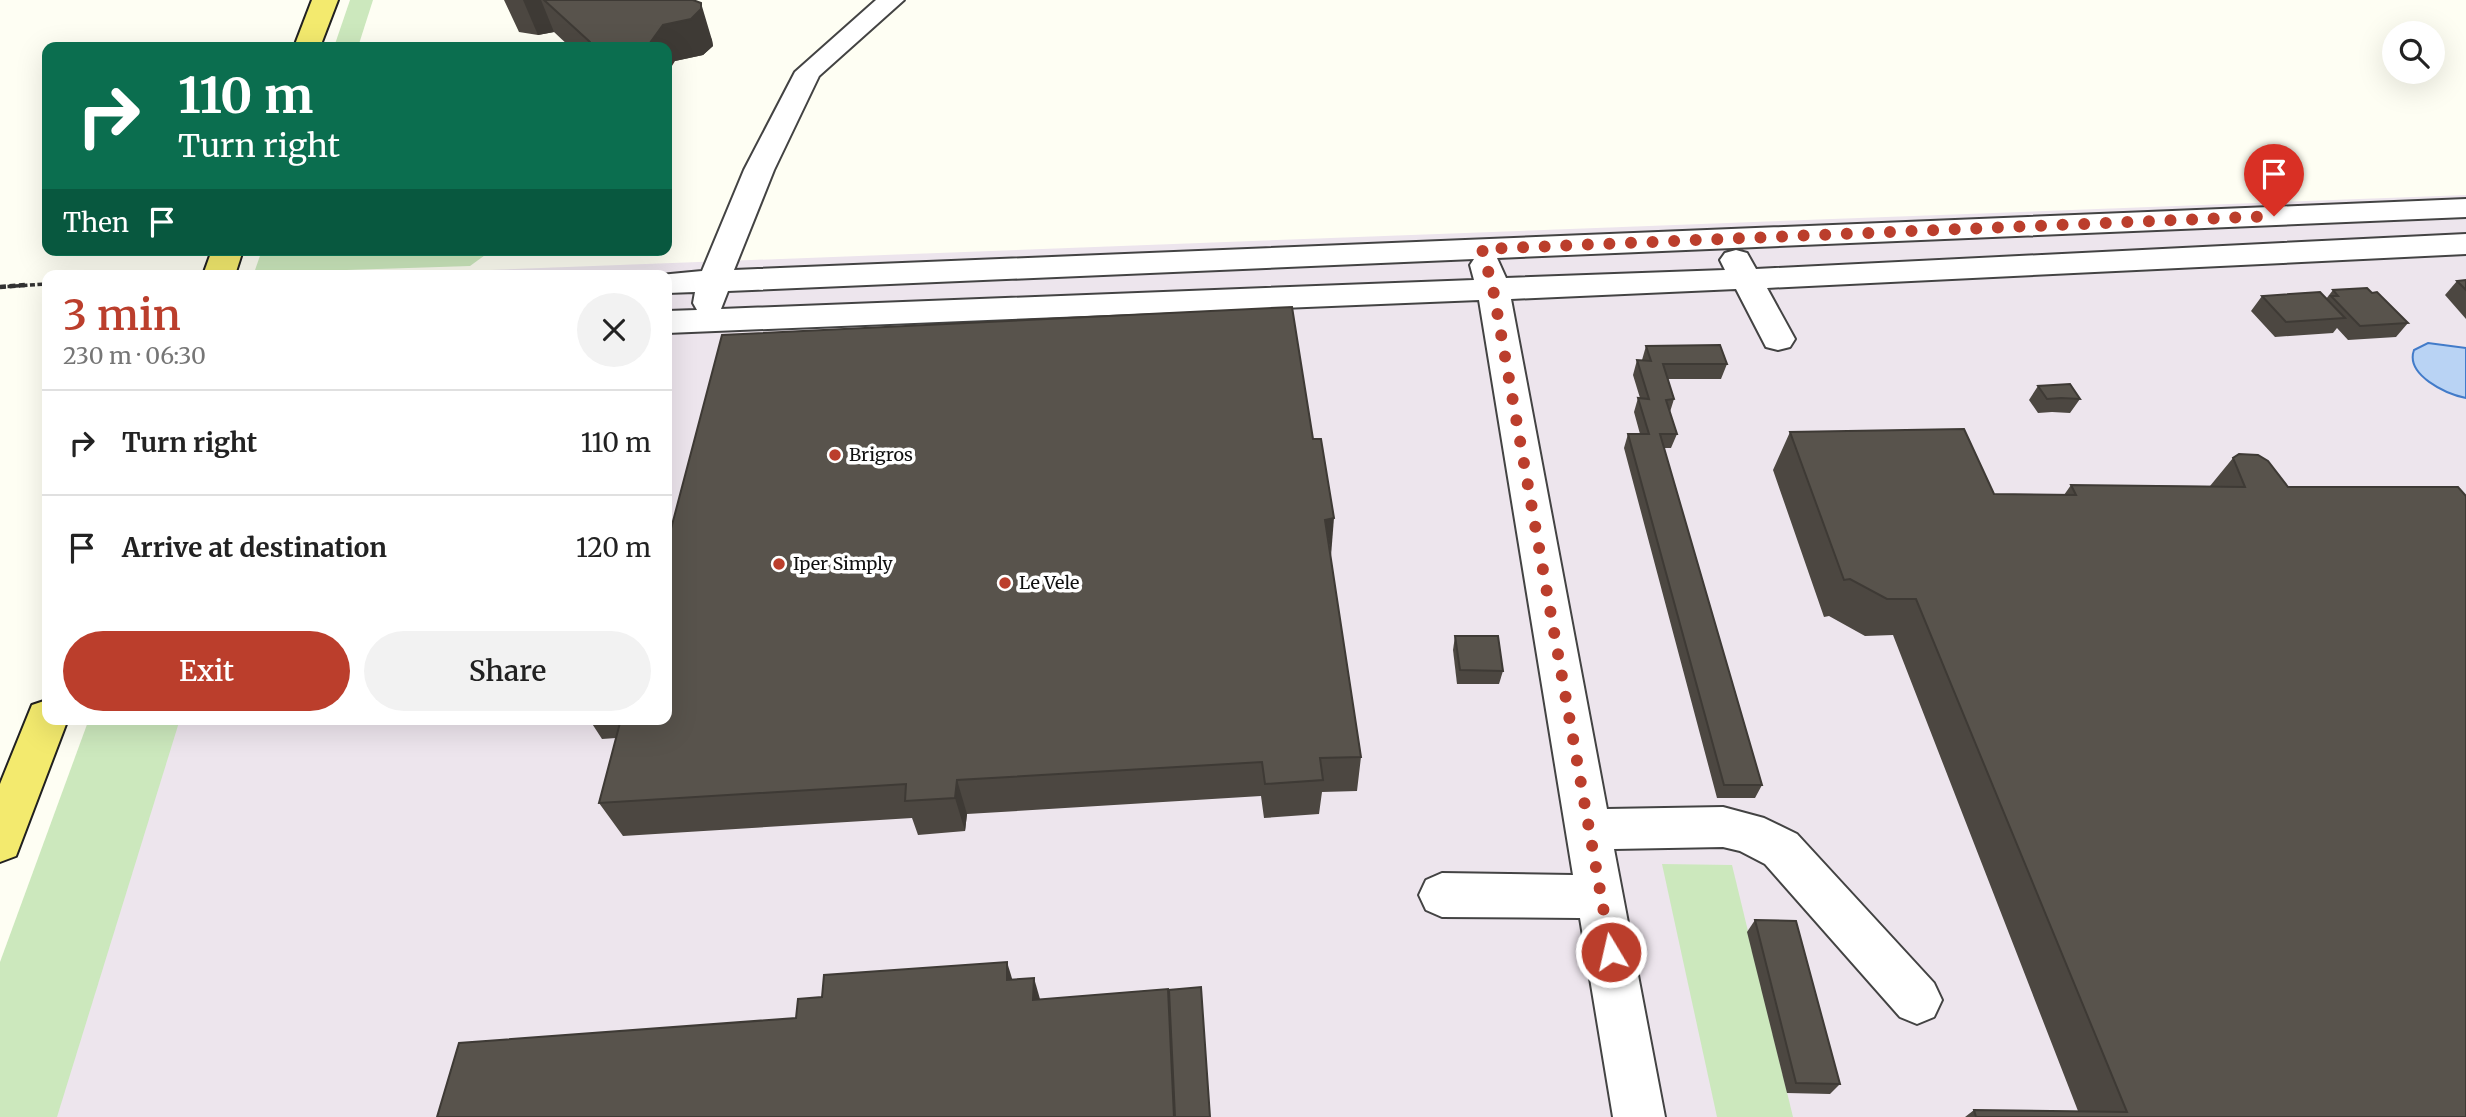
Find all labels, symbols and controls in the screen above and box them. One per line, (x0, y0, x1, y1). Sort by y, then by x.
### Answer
map controls (2382, 21, 2445, 84)
button: search (2382, 21, 2445, 84)
text: 110 m (178, 65, 313, 126)
icon: right (63, 70, 154, 161)
text: Turn right (178, 126, 340, 166)
pin (2244, 144, 2304, 216)
icon: arrive (2255, 155, 2293, 193)
icon: arrive (143, 203, 181, 241)
text: Then (63, 206, 129, 239)
text: 3 min (63, 289, 181, 341)
button: close (577, 293, 651, 367)
text: 230 m · 06:30 (63, 341, 206, 370)
icon: right (63, 424, 101, 462)
text: Turn right (122, 426, 257, 459)
text: 110 m (581, 426, 651, 459)
place label: Brigros (849, 443, 913, 466)
marker: Brigros (827, 447, 843, 463)
icon: arrive (63, 529, 101, 567)
text: Arrive at destination (122, 531, 387, 564)
text: 120 m (576, 531, 651, 564)
place label: Iper Simply (793, 552, 893, 575)
marker: Iper Simply (771, 556, 787, 572)
place label: Le Vele (1019, 571, 1079, 594)
marker: Le Vele (997, 575, 1013, 591)
button: Exit (63, 631, 350, 711)
button: Share (364, 631, 651, 711)
position arrow (1574, 915, 1648, 989)

